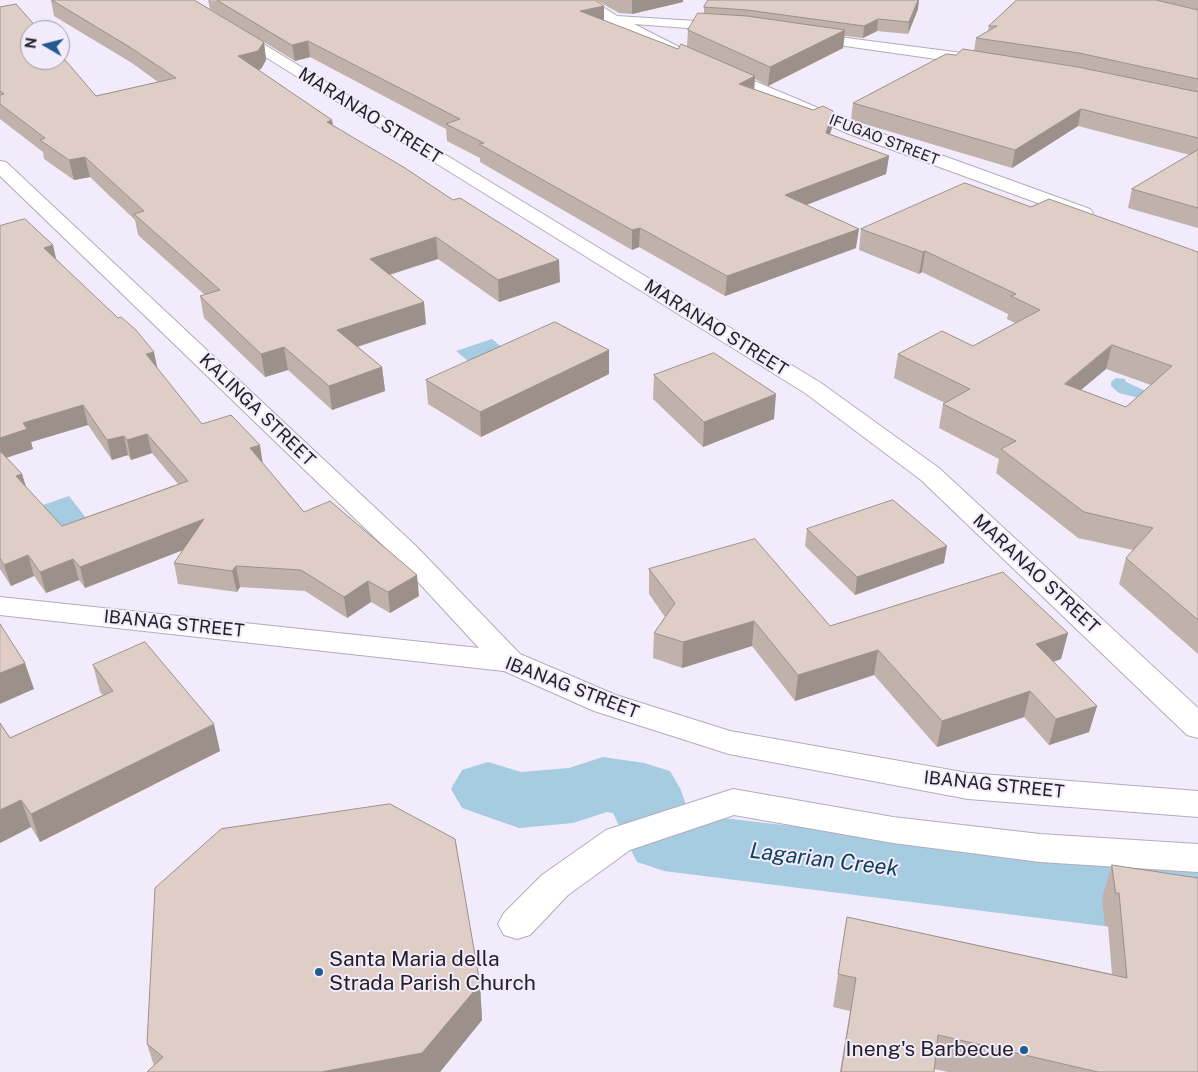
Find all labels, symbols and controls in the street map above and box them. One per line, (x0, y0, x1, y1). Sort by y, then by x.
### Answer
north arrow (20, 20, 70, 70)
text: N (22, 37, 40, 50)
street label: MARANAO STREET (294, 63, 446, 169)
street label: IFUGAO STREET (827, 111, 941, 169)
street label: MARANAO STREET (640, 275, 792, 381)
street label: KALINGA STREET (195, 349, 319, 471)
street label: MARANAO STREET (968, 510, 1104, 638)
street label: IBANAG STREET (103, 606, 245, 642)
street label: IBANAG STREET (502, 653, 642, 723)
street label: IBANAG STREET (923, 767, 1065, 803)
water label: Lagarian Creek (748, 838, 900, 882)
place label: Santa Maria della Strada Parish Church (329, 947, 536, 997)
marker: Santa Maria della Strada Parish Church (313, 966, 325, 978)
place label: Ineng's Barbecue (846, 1037, 1014, 1063)
marker: Ineng's Barbecue (1018, 1044, 1030, 1056)

